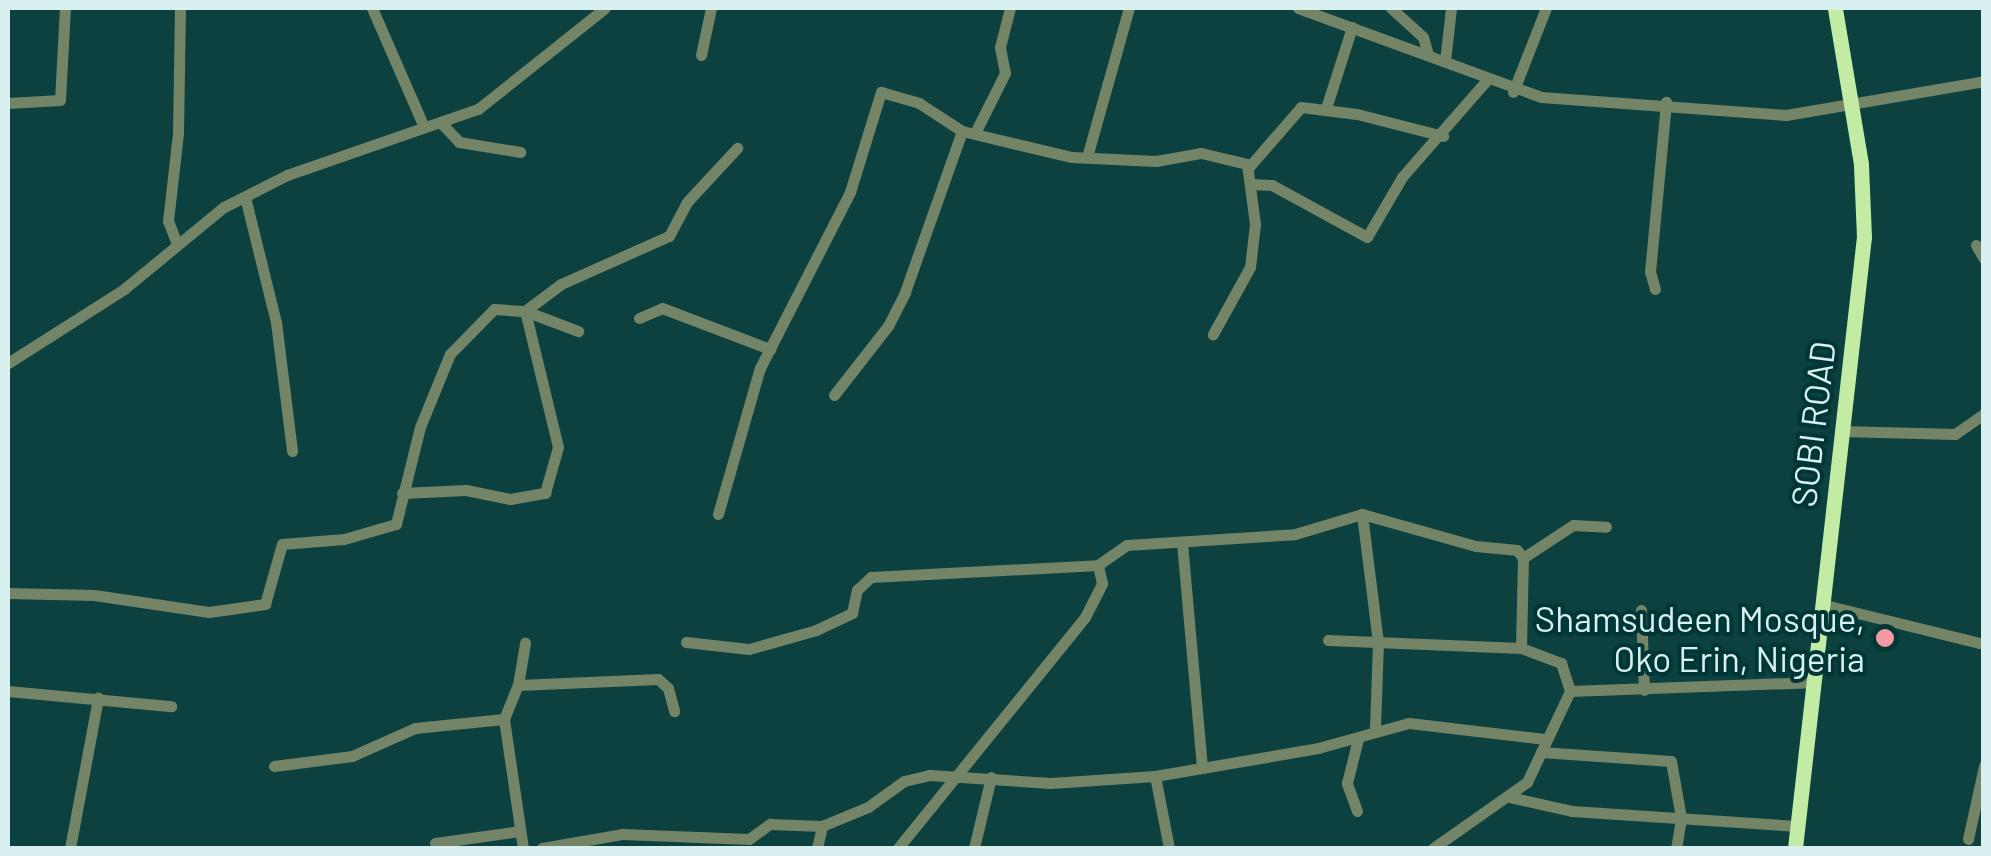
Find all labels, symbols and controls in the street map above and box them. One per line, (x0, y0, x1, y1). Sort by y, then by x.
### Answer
street label: SOBI ROAD (1781, 339, 1843, 509)
place label: Shamsudeen Mosque, Oko Erin, Nigeria (1535, 597, 1865, 679)
marker: Shamsudeen Mosque, Oko Erin, Nigeria (1874, 627, 1896, 649)

